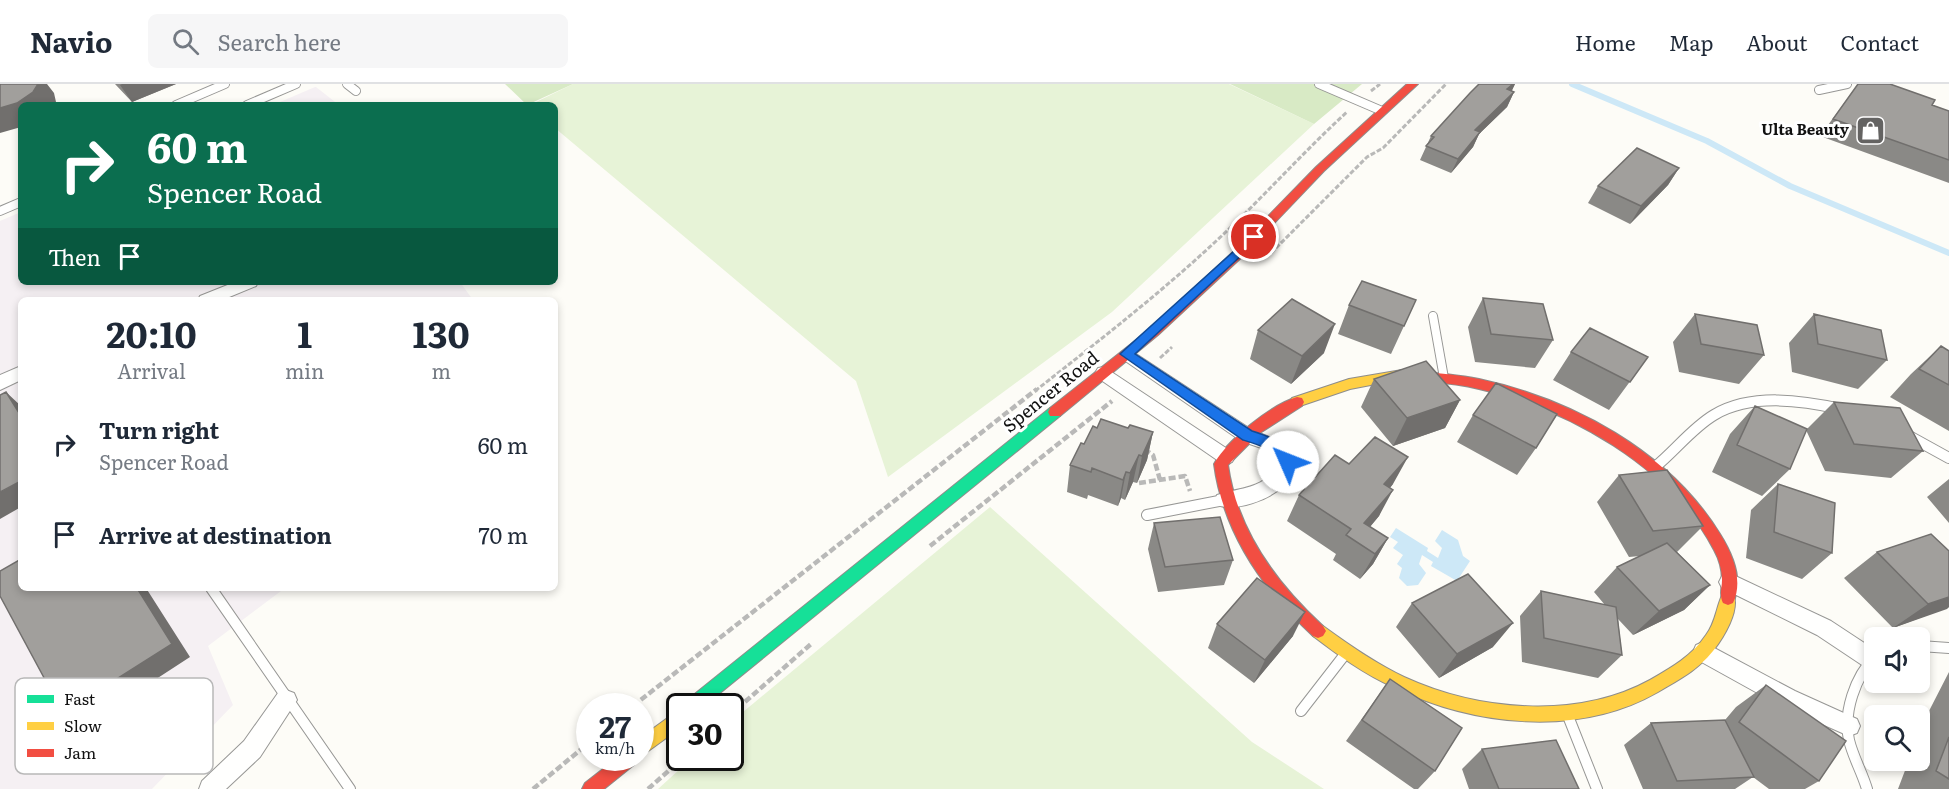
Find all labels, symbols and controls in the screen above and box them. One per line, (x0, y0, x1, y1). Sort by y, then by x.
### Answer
search box (148, 14, 568, 68)
text: Navio (30, 20, 112, 62)
icon: search (169, 25, 202, 58)
text: Search here (217, 25, 341, 58)
text: Home (1575, 26, 1636, 57)
text: Map (1669, 26, 1713, 57)
text: About (1746, 26, 1808, 57)
text: Contact (1841, 26, 1919, 57)
text: 60 m (147, 114, 248, 176)
shop icon: Ulta Beauty (1854, 114, 1886, 146)
place label: Ulta Beauty (1761, 117, 1850, 140)
icon: right (48, 126, 126, 204)
text: Spencer Road (147, 171, 322, 211)
pin (1228, 211, 1279, 262)
icon: arrive (1237, 220, 1270, 253)
text: Then (48, 240, 101, 273)
icon: arrive (113, 240, 146, 273)
text: 20:10 (106, 306, 197, 359)
text: 1 (297, 306, 312, 359)
text: 130 (413, 306, 470, 359)
street label: Spencer Road (996, 344, 1104, 438)
text: Arrival (117, 355, 186, 385)
text: min (285, 355, 324, 385)
text: m (431, 355, 451, 385)
text: Turn right (99, 413, 219, 446)
icon: right (48, 428, 81, 461)
text: 60 m (478, 428, 528, 461)
position arrow (1256, 430, 1320, 494)
text: Spencer Road (99, 446, 229, 476)
icon: arrive (48, 518, 81, 551)
text: Arrive at destination (99, 518, 332, 551)
text: 70 m (478, 518, 528, 551)
map controls (1864, 627, 1930, 771)
button: sound (1864, 627, 1930, 693)
legend (15, 678, 213, 774)
text: Fast (64, 686, 96, 710)
speed limit sign: 30 (666, 693, 744, 771)
text: 27 (599, 703, 631, 747)
button: search (1864, 705, 1930, 771)
text: Slow (64, 713, 102, 737)
text: km/h (595, 736, 635, 759)
text: Jam (64, 740, 97, 764)

